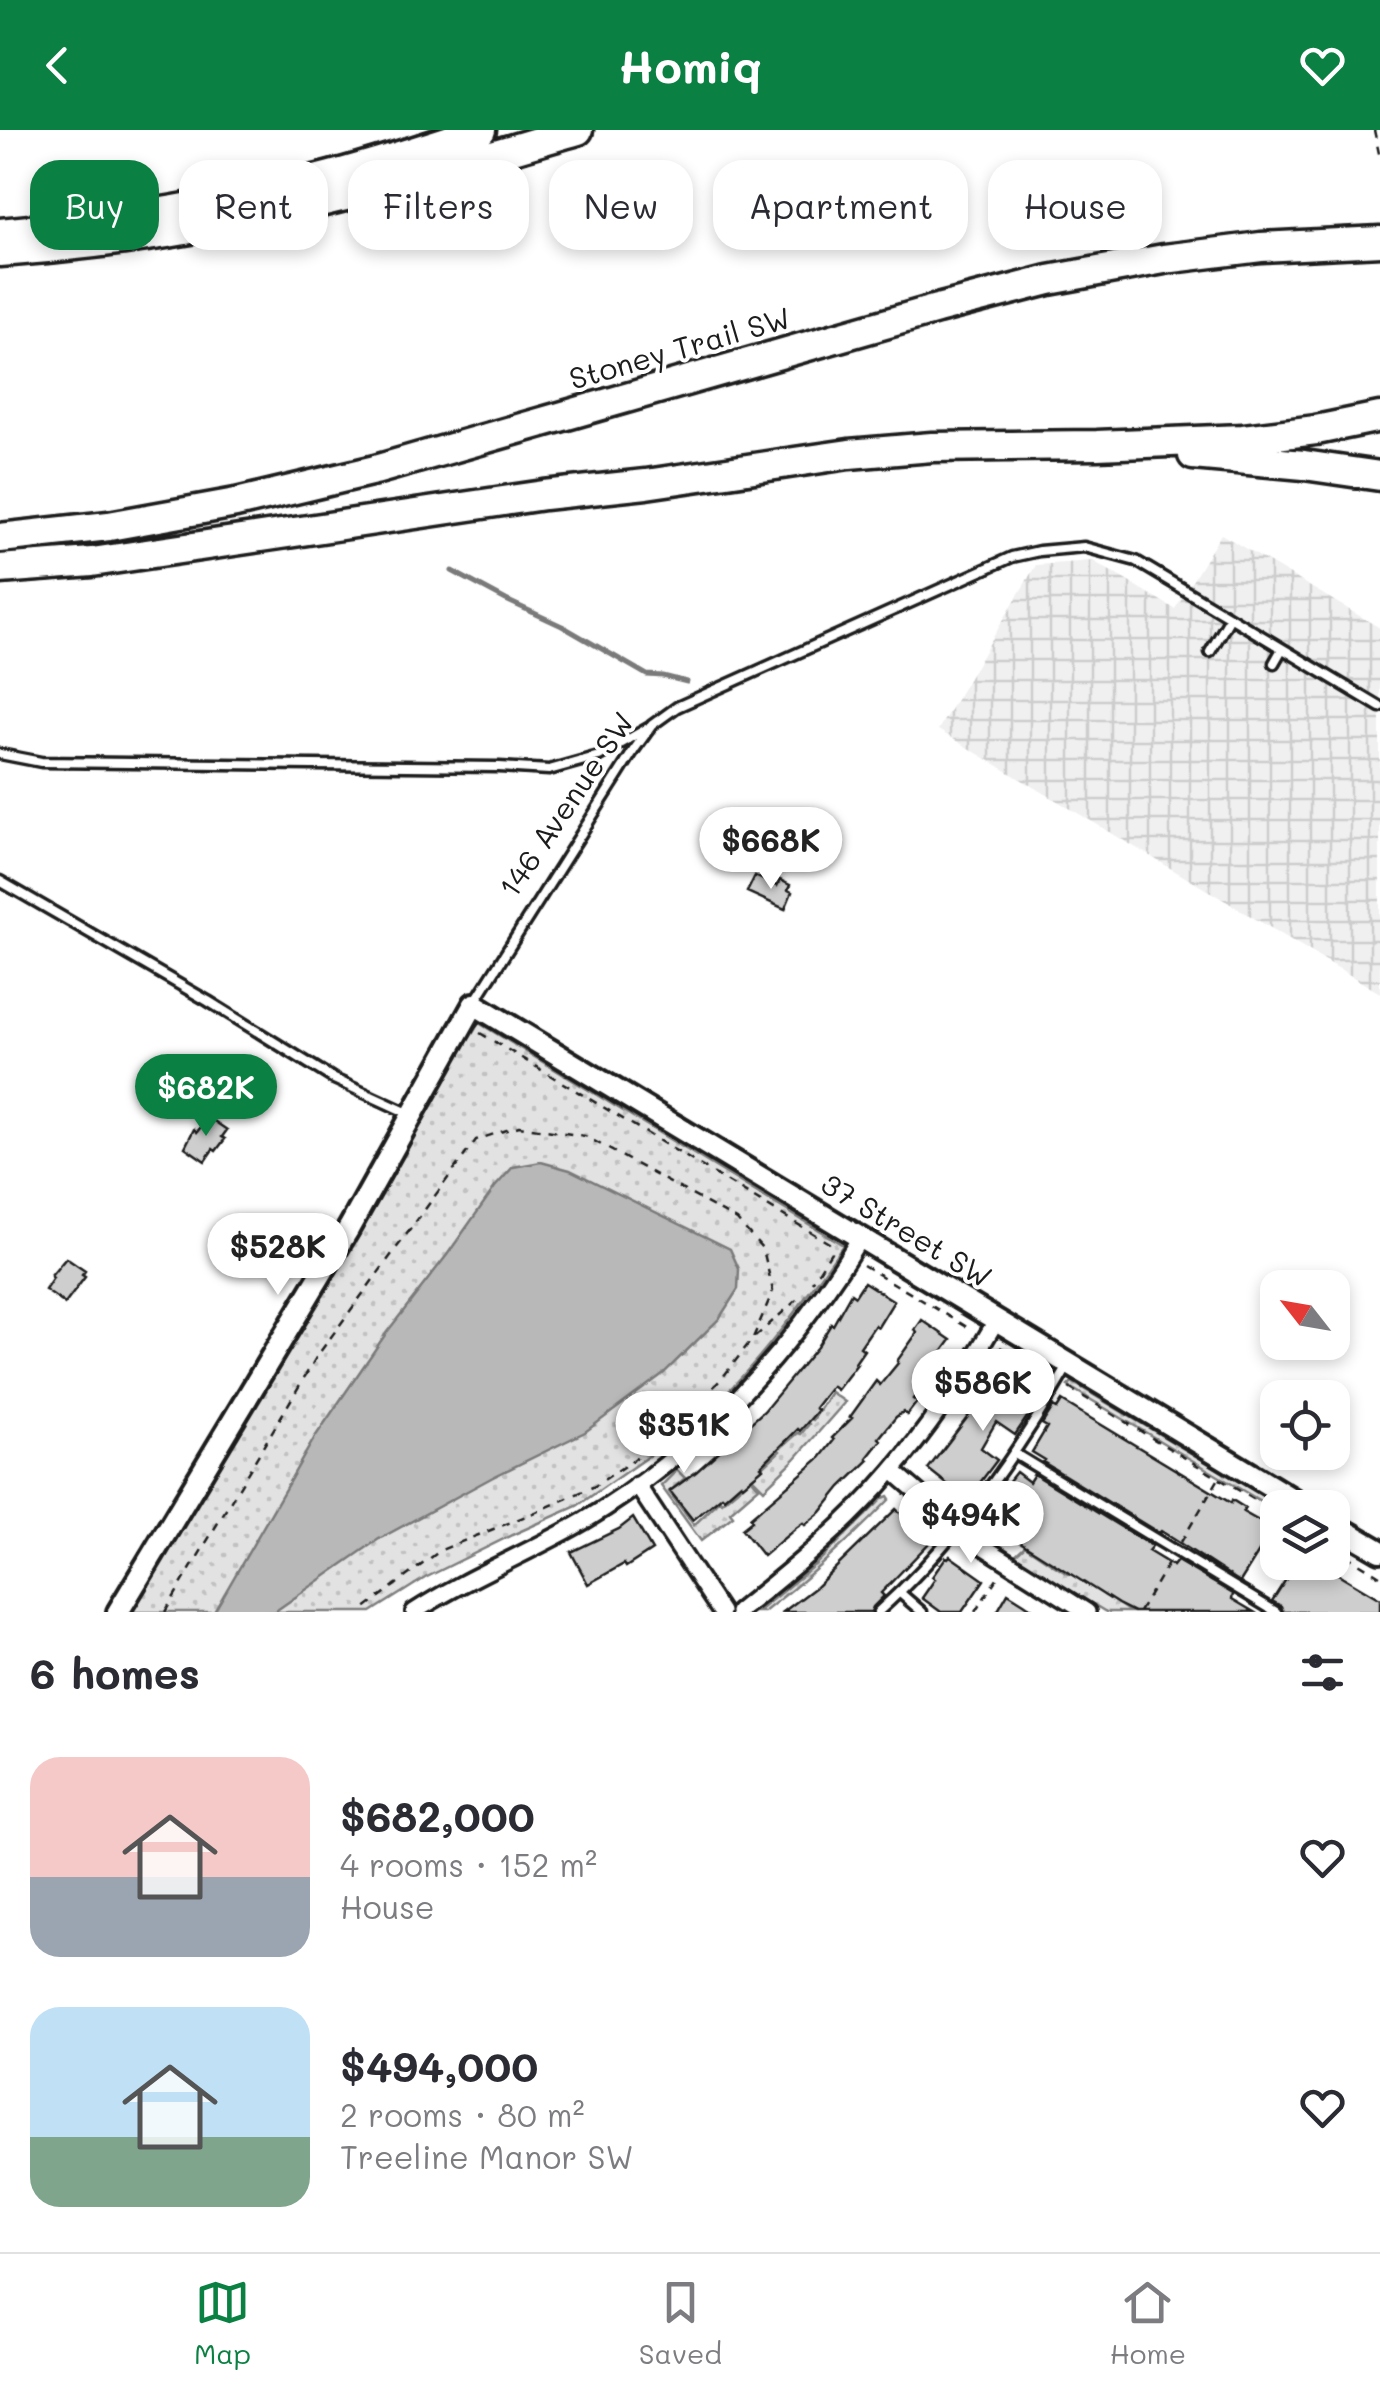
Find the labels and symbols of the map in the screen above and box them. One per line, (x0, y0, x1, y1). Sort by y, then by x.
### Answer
street label: Stoney Trail SW (564, 296, 795, 398)
street label: 146 Avenue SW (489, 703, 642, 904)
pin: $668K (701, 807, 841, 892)
pin: $682K (136, 1054, 276, 1139)
street label: 37 Street SW (814, 1163, 1000, 1296)
pin: $528K (208, 1213, 348, 1298)
north arrow (1260, 1270, 1350, 1360)
pin: $586K (913, 1349, 1053, 1434)
pin: $351K (614, 1391, 754, 1476)
pin: $494K (901, 1481, 1041, 1566)

